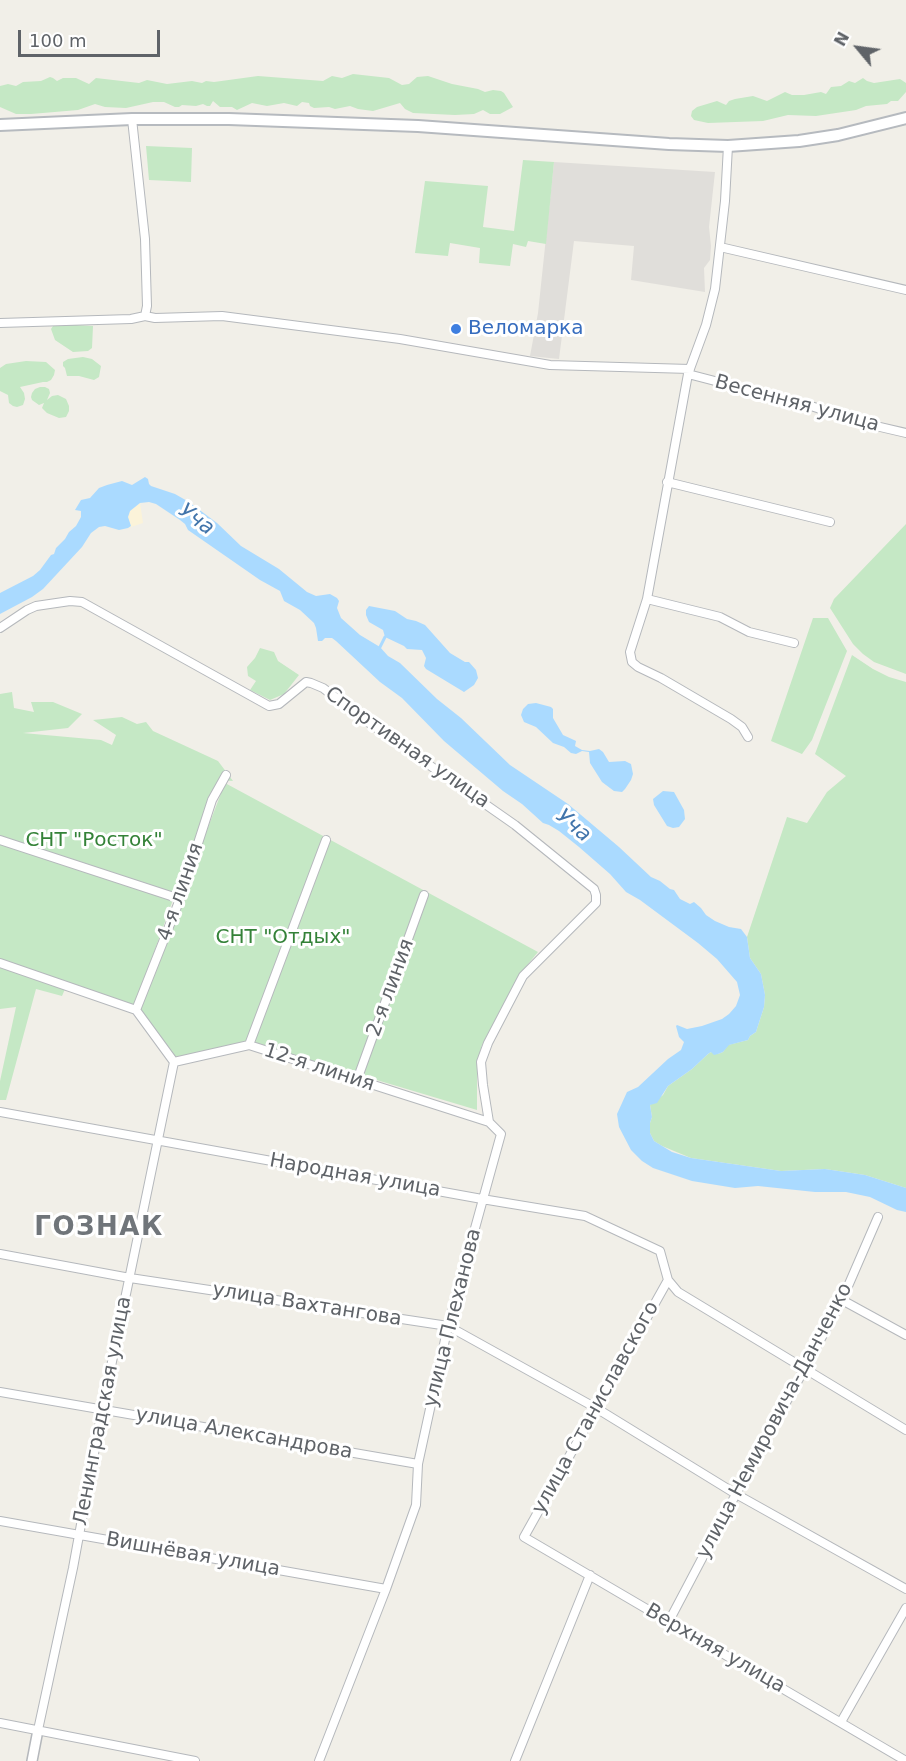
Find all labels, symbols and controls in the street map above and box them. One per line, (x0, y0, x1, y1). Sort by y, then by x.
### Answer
scale bar (21, 18, 164, 56)
north arrow (828, 18, 888, 78)
text: N (830, 29, 853, 49)
text: 100 m (29, 30, 87, 51)
place label: Веломарка (468, 317, 583, 341)
marker: Веломарка (449, 322, 463, 336)
street label: Весенняя улица (712, 370, 882, 438)
water label: Уча (173, 499, 219, 541)
street label: Спортивная улица (320, 682, 494, 814)
water label: Уча (550, 804, 596, 848)
park label: СНТ "Росток" (25, 829, 163, 853)
street label: 4-я линия (153, 840, 209, 944)
park label: СНТ "Отдых" (216, 926, 350, 950)
street label: 2-я линия (362, 936, 420, 1040)
street label: 12-я линия (261, 1039, 377, 1097)
street label: Народная улица (268, 1149, 442, 1203)
district label: ГОЗНАК (34, 1212, 164, 1244)
street label: улица Плеханова (419, 1226, 487, 1410)
street label: улица Вахтангова (211, 1278, 403, 1332)
street label: улица Немировича-Данченко (692, 1279, 858, 1563)
street label: Ленинградская улица (69, 1294, 137, 1528)
street label: улица Станиславского (527, 1297, 665, 1519)
street label: улица Александрова (134, 1403, 354, 1465)
street label: Вишнёвая улица (104, 1528, 282, 1582)
street label: Верхняя улица (641, 1599, 789, 1699)

